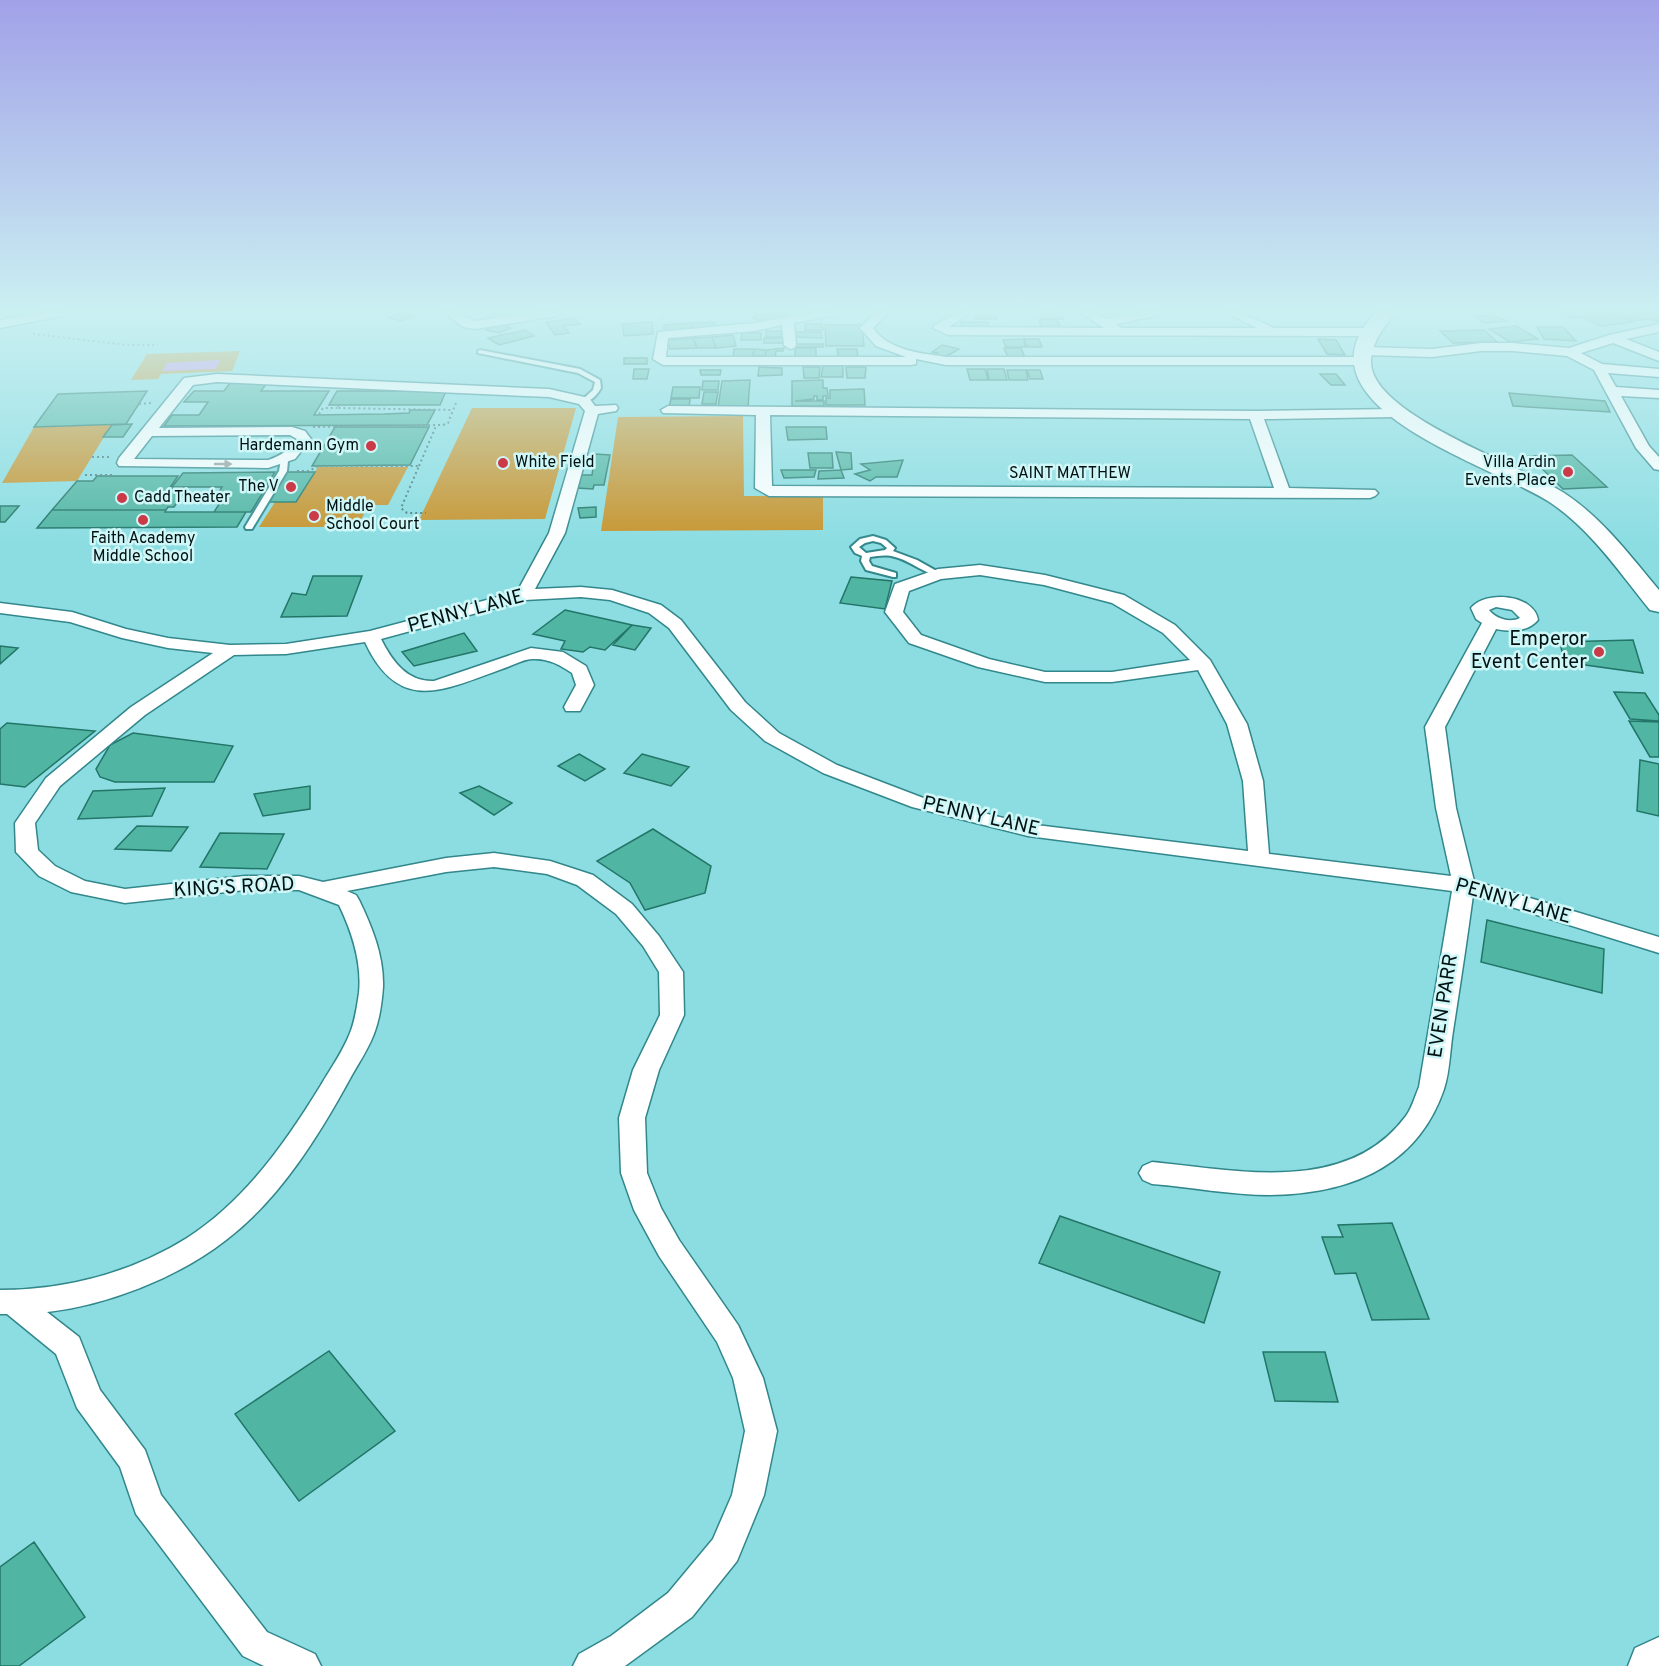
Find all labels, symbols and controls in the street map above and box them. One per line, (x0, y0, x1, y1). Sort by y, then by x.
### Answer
place label: Hardemann Gym (239, 436, 359, 456)
marker: Hardemann Gym (364, 439, 378, 453)
place label: White Field (515, 453, 595, 473)
place label: Villa Ardin Events Place (1465, 453, 1556, 491)
marker: White Field (496, 456, 510, 470)
one-way arrow (213, 459, 232, 469)
street label: SAINT MATTHEW (1009, 464, 1131, 484)
marker: Villa Ardin Events Place (1561, 465, 1575, 479)
place label: The V (238, 477, 279, 497)
marker: The V (284, 480, 298, 494)
place label: Cadd Theater (134, 488, 230, 508)
marker: Cadd Theater (115, 491, 129, 505)
place label: Middle School Court (326, 497, 420, 535)
marker: Middle School Court (307, 509, 321, 523)
marker: Faith Academy Middle School (136, 513, 150, 527)
place label: Faith Academy Middle School (91, 529, 196, 567)
street label: PENNY LANE (405, 584, 527, 640)
place label: Emperor Event Center (1471, 627, 1587, 676)
marker: Emperor Event Center (1592, 645, 1606, 659)
street label: PENNY LANE (920, 791, 1042, 843)
street label: KING'S ROAD (173, 872, 295, 904)
street label: PENNY LANE (1452, 873, 1574, 931)
street label: EVEN PARR (1423, 952, 1465, 1060)

